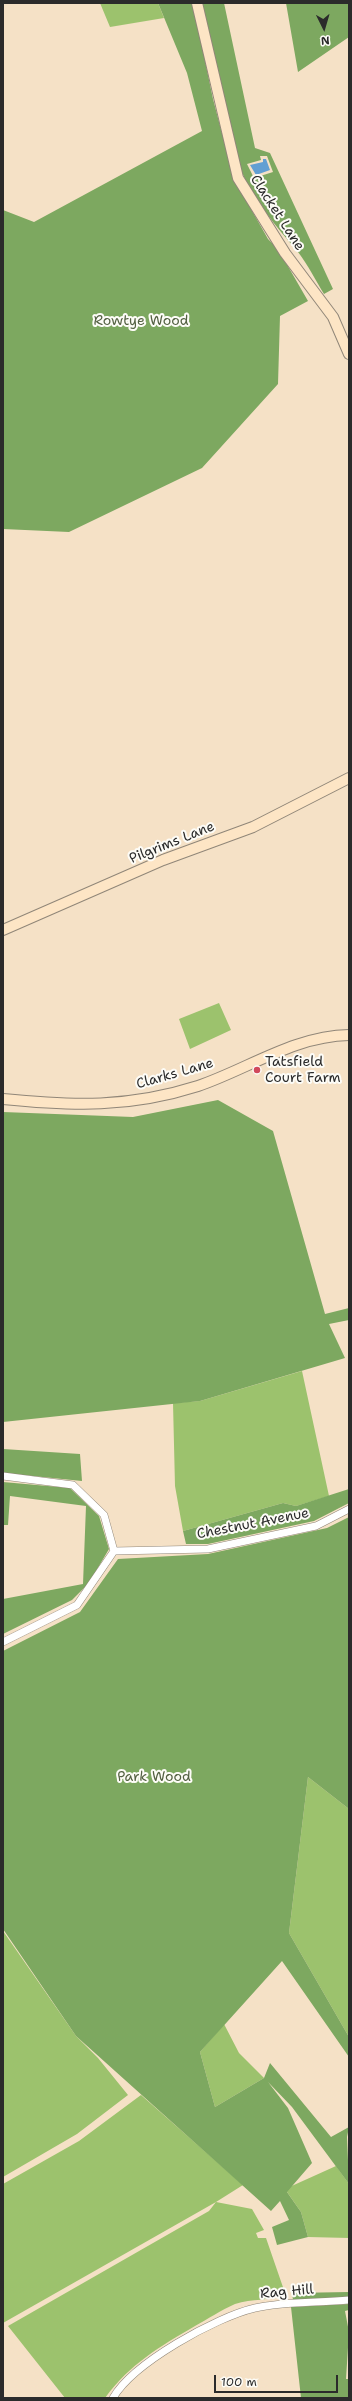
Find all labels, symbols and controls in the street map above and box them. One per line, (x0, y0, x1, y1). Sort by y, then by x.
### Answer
north arrow (304, 8, 344, 48)
text: N (320, 33, 330, 48)
street label: Clacket Lane (246, 172, 308, 254)
park label: Rowtye Wood (93, 313, 189, 329)
street label: Pilgrims Lane (127, 818, 217, 868)
place label: Tatsfield Court Farm (265, 1054, 341, 1086)
street label: Clarks Lane (134, 1055, 216, 1093)
marker: Tatsfield Court Farm (252, 1065, 262, 1075)
street label: Chestnut Avenue (195, 1505, 311, 1543)
park label: Park Wood (117, 1769, 191, 1785)
street label: Rag Hill (260, 2281, 314, 2303)
scale bar (216, 2367, 340, 2393)
text: 100 m (221, 2374, 257, 2390)

